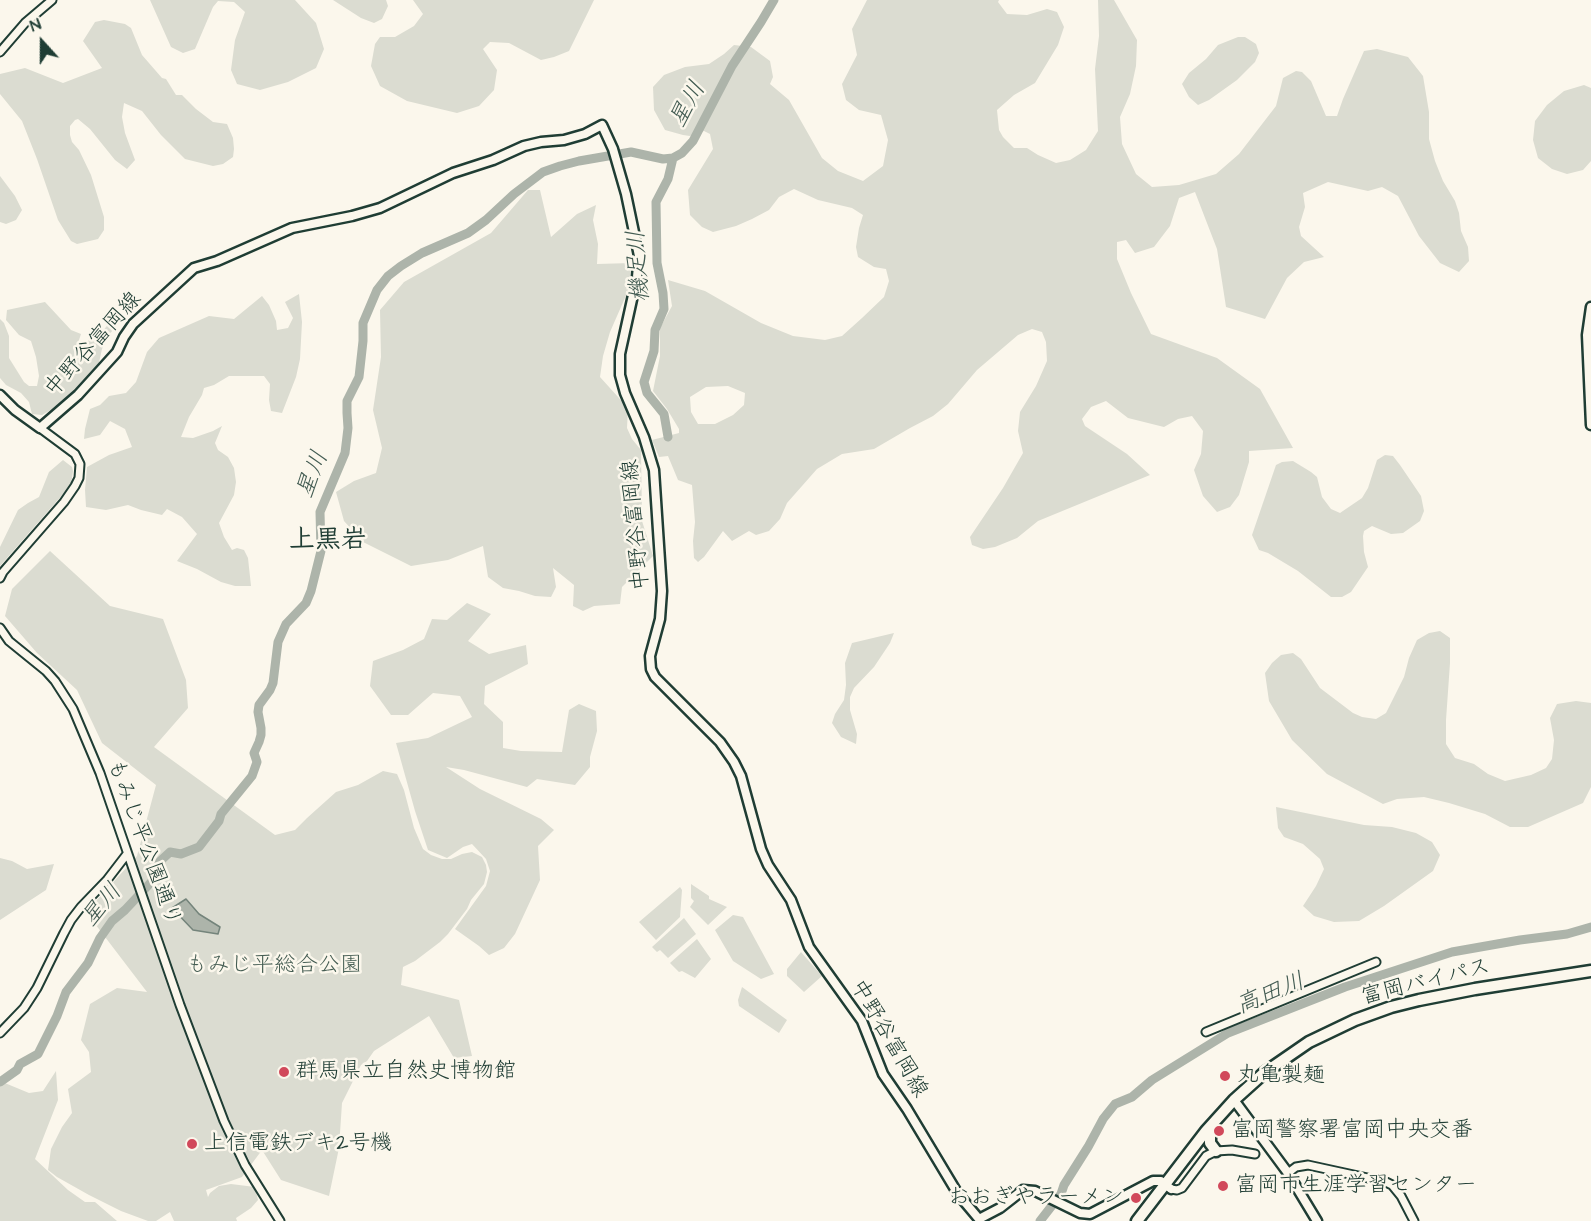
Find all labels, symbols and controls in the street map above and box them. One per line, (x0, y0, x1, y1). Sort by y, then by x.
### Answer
north arrow (12, 12, 72, 72)
text: N (27, 13, 44, 37)
water label: 星川 (665, 77, 713, 133)
water label: 機足川 (623, 229, 657, 303)
street label: 中野谷富岡線 (40, 287, 148, 403)
water label: 星川 (292, 447, 336, 503)
street label: 中野谷富岡線 (618, 458, 656, 592)
district label: 上黒岩 (289, 526, 367, 558)
street label: もみじ平公園通り (100, 756, 186, 930)
water label: 星川 (77, 878, 129, 934)
park label: もみじ平総合公園 (186, 953, 362, 979)
street label: 富岡バイパス (1359, 954, 1493, 1012)
water label: 高田川 (1232, 968, 1310, 1022)
street label: 中野谷富岡線 (844, 975, 932, 1103)
place label: 群馬県立自然史博物館 (296, 1059, 516, 1085)
place label: 丸亀製麺 (1237, 1063, 1325, 1089)
marker: 群馬県立自然史博物館 (277, 1065, 291, 1079)
marker: 丸亀製麺 (1218, 1069, 1232, 1083)
place label: 富岡警察署富岡中央交番 (1231, 1118, 1473, 1144)
marker: 富岡警察署富岡中央交番 (1212, 1124, 1226, 1138)
place label: 上信電鉄デキ2号機 (204, 1131, 393, 1157)
marker: 上信電鉄デキ2号機 (185, 1137, 199, 1151)
place label: 富岡市生涯学習センター (1235, 1173, 1477, 1199)
marker: 富岡市生涯学習センター (1216, 1179, 1230, 1193)
place label: おおぎやラーメン (948, 1185, 1124, 1211)
marker: おおぎやラーメン (1129, 1191, 1143, 1205)

